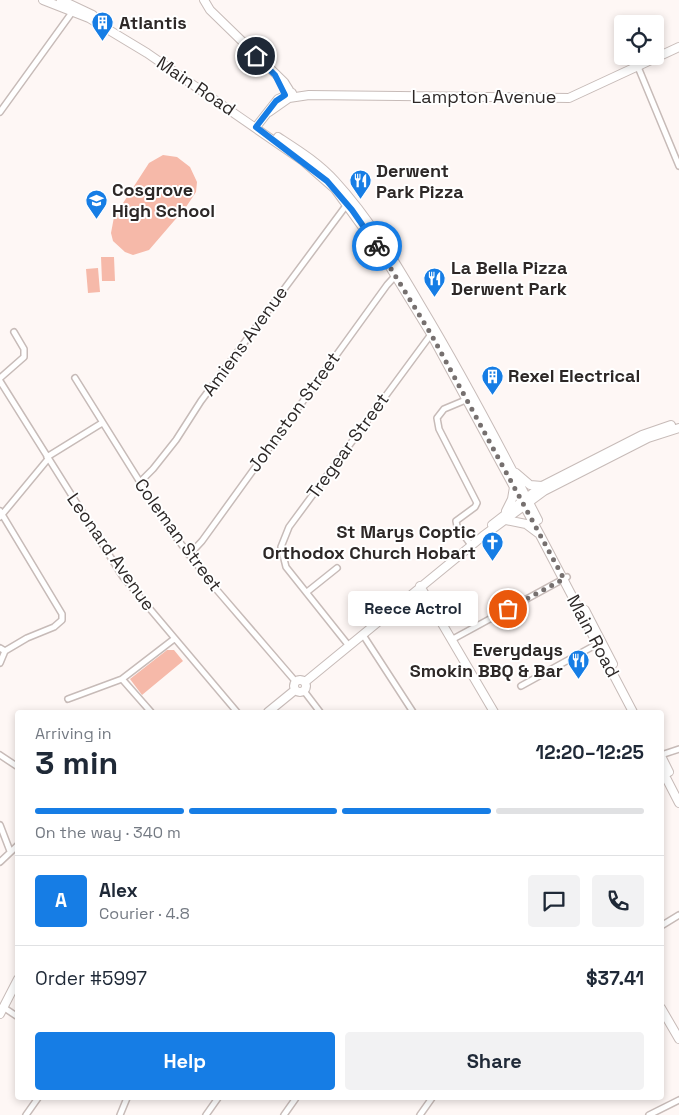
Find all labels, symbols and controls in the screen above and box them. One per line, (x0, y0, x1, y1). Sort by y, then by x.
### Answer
building icon: Atlantis (91, 11, 115, 42)
place label: Atlantis (119, 11, 187, 34)
map controls (614, 15, 664, 65)
button: locate (614, 15, 664, 65)
pin (235, 35, 277, 77)
icon: home (242, 42, 270, 70)
street label: Main Road (152, 51, 240, 120)
street label: Lampton Avenue (412, 85, 556, 108)
place label: Derwent Park Pizza (376, 159, 464, 203)
restaurant icon: Derwent Park Pizza (348, 169, 372, 200)
place label: Cosgrove High School (112, 178, 215, 222)
school or university icon: Cosgrove High School (84, 188, 108, 219)
courier (352, 221, 402, 271)
icon: bike (363, 232, 391, 260)
place label: La Bella Pizza Derwent Park (451, 256, 568, 300)
restaurant icon: La Bella Pizza Derwent Park (423, 266, 447, 297)
street label: Amiens Avenue (197, 281, 292, 400)
street label: Johnston Street (242, 347, 345, 476)
building icon: Rexel Electrical (480, 364, 504, 395)
place label: Rexel Electrical (508, 364, 640, 387)
street label: Tregear Street (301, 388, 394, 503)
street label: Coleman Street (130, 474, 227, 596)
street label: Leonard Avenue (62, 488, 161, 615)
place label: St Marys Coptic Orthodox Church Hobart (263, 520, 476, 564)
church icon: St Marys Coptic Orthodox Church Hobart (480, 530, 504, 561)
pin (487, 588, 529, 630)
street label: Main Road (562, 591, 625, 681)
callout: Reece Actrol (348, 592, 478, 626)
icon: bag (494, 595, 522, 623)
text: Reece Actrol (364, 598, 462, 619)
place label: Everydays Smokin BBQ & Bar (410, 638, 563, 682)
restaurant icon: Everydays Smokin BBQ & Bar (567, 648, 591, 679)
text: Arriving in (35, 723, 112, 744)
text: 12:20–12:25 (536, 740, 644, 765)
text: 3 min (35, 743, 118, 783)
text: On the way · 340 m (35, 822, 181, 843)
button: chat (528, 875, 580, 927)
button: phone (592, 875, 644, 927)
text: Alex (99, 878, 138, 903)
text: A (55, 888, 67, 913)
text: Courier · 4.8 (99, 903, 190, 924)
text: Order #5997 (35, 966, 147, 991)
text: $37.41 (586, 966, 644, 991)
button: Help (35, 1032, 335, 1090)
button: Share (345, 1032, 644, 1090)

